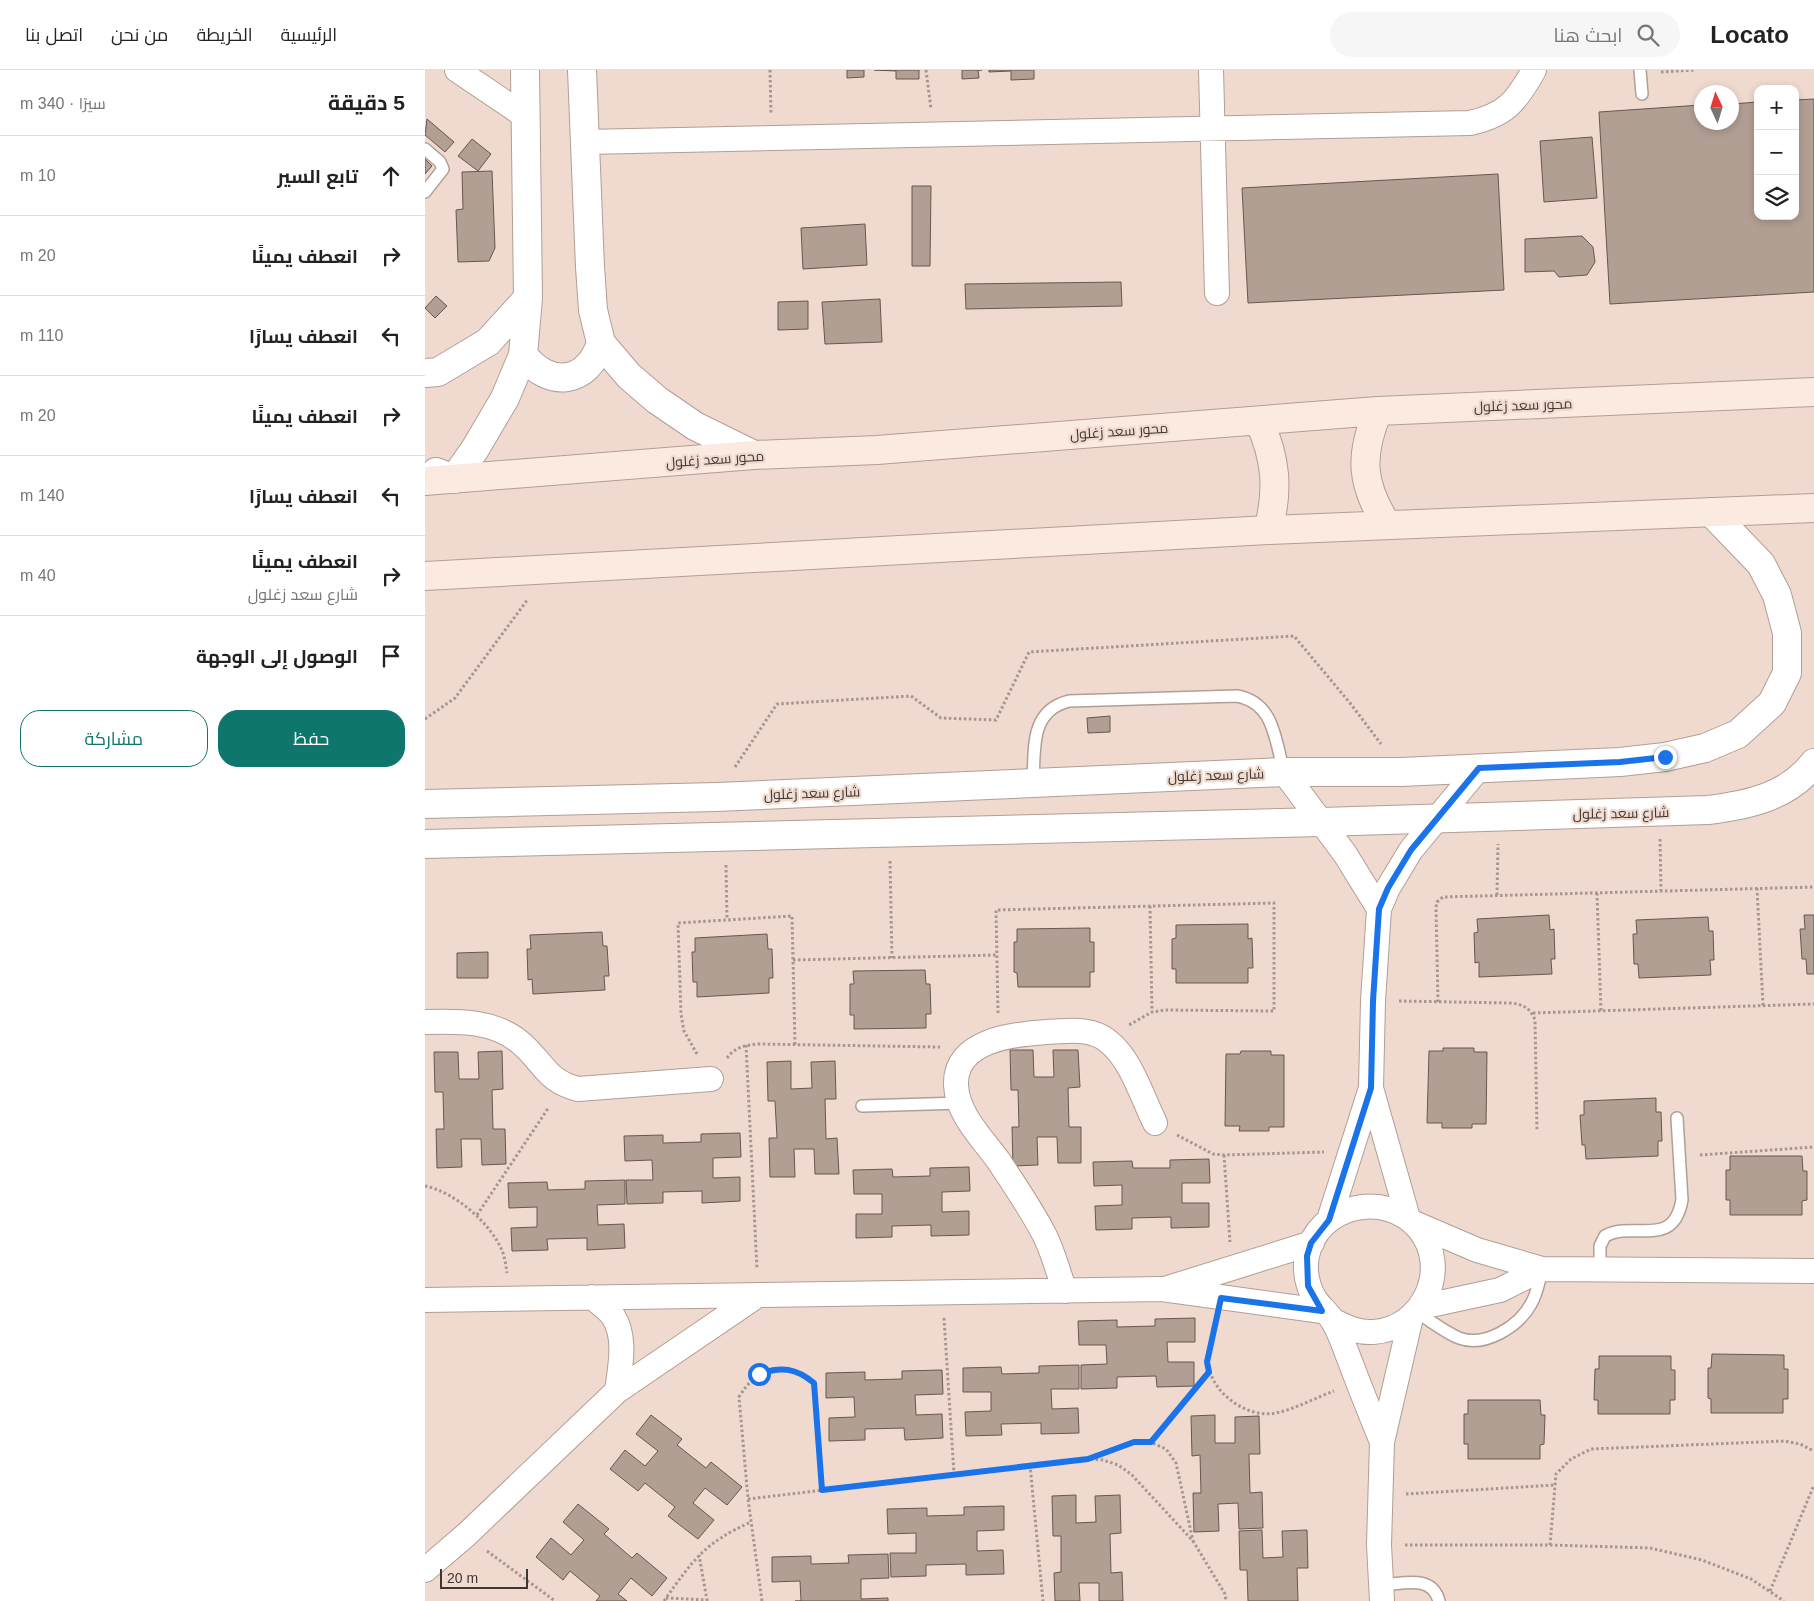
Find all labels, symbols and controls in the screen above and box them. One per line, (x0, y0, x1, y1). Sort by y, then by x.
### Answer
search box (1330, 12, 1680, 57)
icon: search (1634, 21, 1662, 49)
text: Locato (1710, 21, 1789, 48)
text: اتصل بنا (25, 25, 83, 45)
text: من نحن (111, 25, 168, 45)
text: الخريطة (196, 25, 253, 45)
text: الرئيسية (281, 25, 337, 45)
text: ابحث هنا (1554, 25, 1622, 46)
north arrow (1694, 85, 1739, 130)
map controls (1754, 85, 1799, 220)
button: + (1754, 85, 1799, 130)
text: 5 دقيقة (328, 91, 405, 114)
text: سيرًا · 340 m (20, 95, 106, 112)
button: − (1754, 130, 1799, 175)
icon: ahead (377, 162, 405, 190)
text: تابع السير (277, 166, 358, 187)
text: 10 m (20, 167, 56, 184)
button: layers (1754, 175, 1799, 220)
icon: right (377, 242, 405, 270)
text: انعطف يمينًا (251, 246, 358, 267)
text: 20 m (20, 247, 56, 264)
icon: left (377, 322, 405, 350)
text: انعطف يسارًا (249, 326, 358, 347)
text: 110 m (20, 327, 63, 344)
street label: محور سعد زغلول (1473, 395, 1573, 416)
icon: right (377, 402, 405, 430)
text: انعطف يمينًا (251, 406, 358, 427)
text: 20 m (20, 407, 56, 424)
street label: محور سعد زغلول (1069, 420, 1169, 443)
street label: محور سعد زغلول (665, 448, 765, 471)
icon: left (377, 482, 405, 510)
text: انعطف يسارًا (249, 486, 358, 507)
text: 140 m (20, 487, 64, 504)
text: انعطف يمينًا (251, 551, 358, 572)
icon: right (377, 562, 405, 590)
text: 40 m (20, 567, 56, 584)
text: شارع سعد زغلول (248, 586, 358, 603)
icon: arrive (377, 642, 405, 670)
text: الوصول إلى الوجهة (196, 646, 358, 667)
button: مشاركة (20, 710, 208, 767)
button: حفظ (218, 710, 405, 767)
route end (1654, 746, 1677, 769)
street label: شارع سعد زغلول (1167, 765, 1265, 786)
street label: شارع سعد زغلول (763, 783, 861, 804)
street label: شارع سعد زغلول (1573, 804, 1669, 823)
route start (748, 1363, 771, 1386)
scale bar (440, 1566, 527, 1589)
text: 20 m (447, 1570, 478, 1586)

